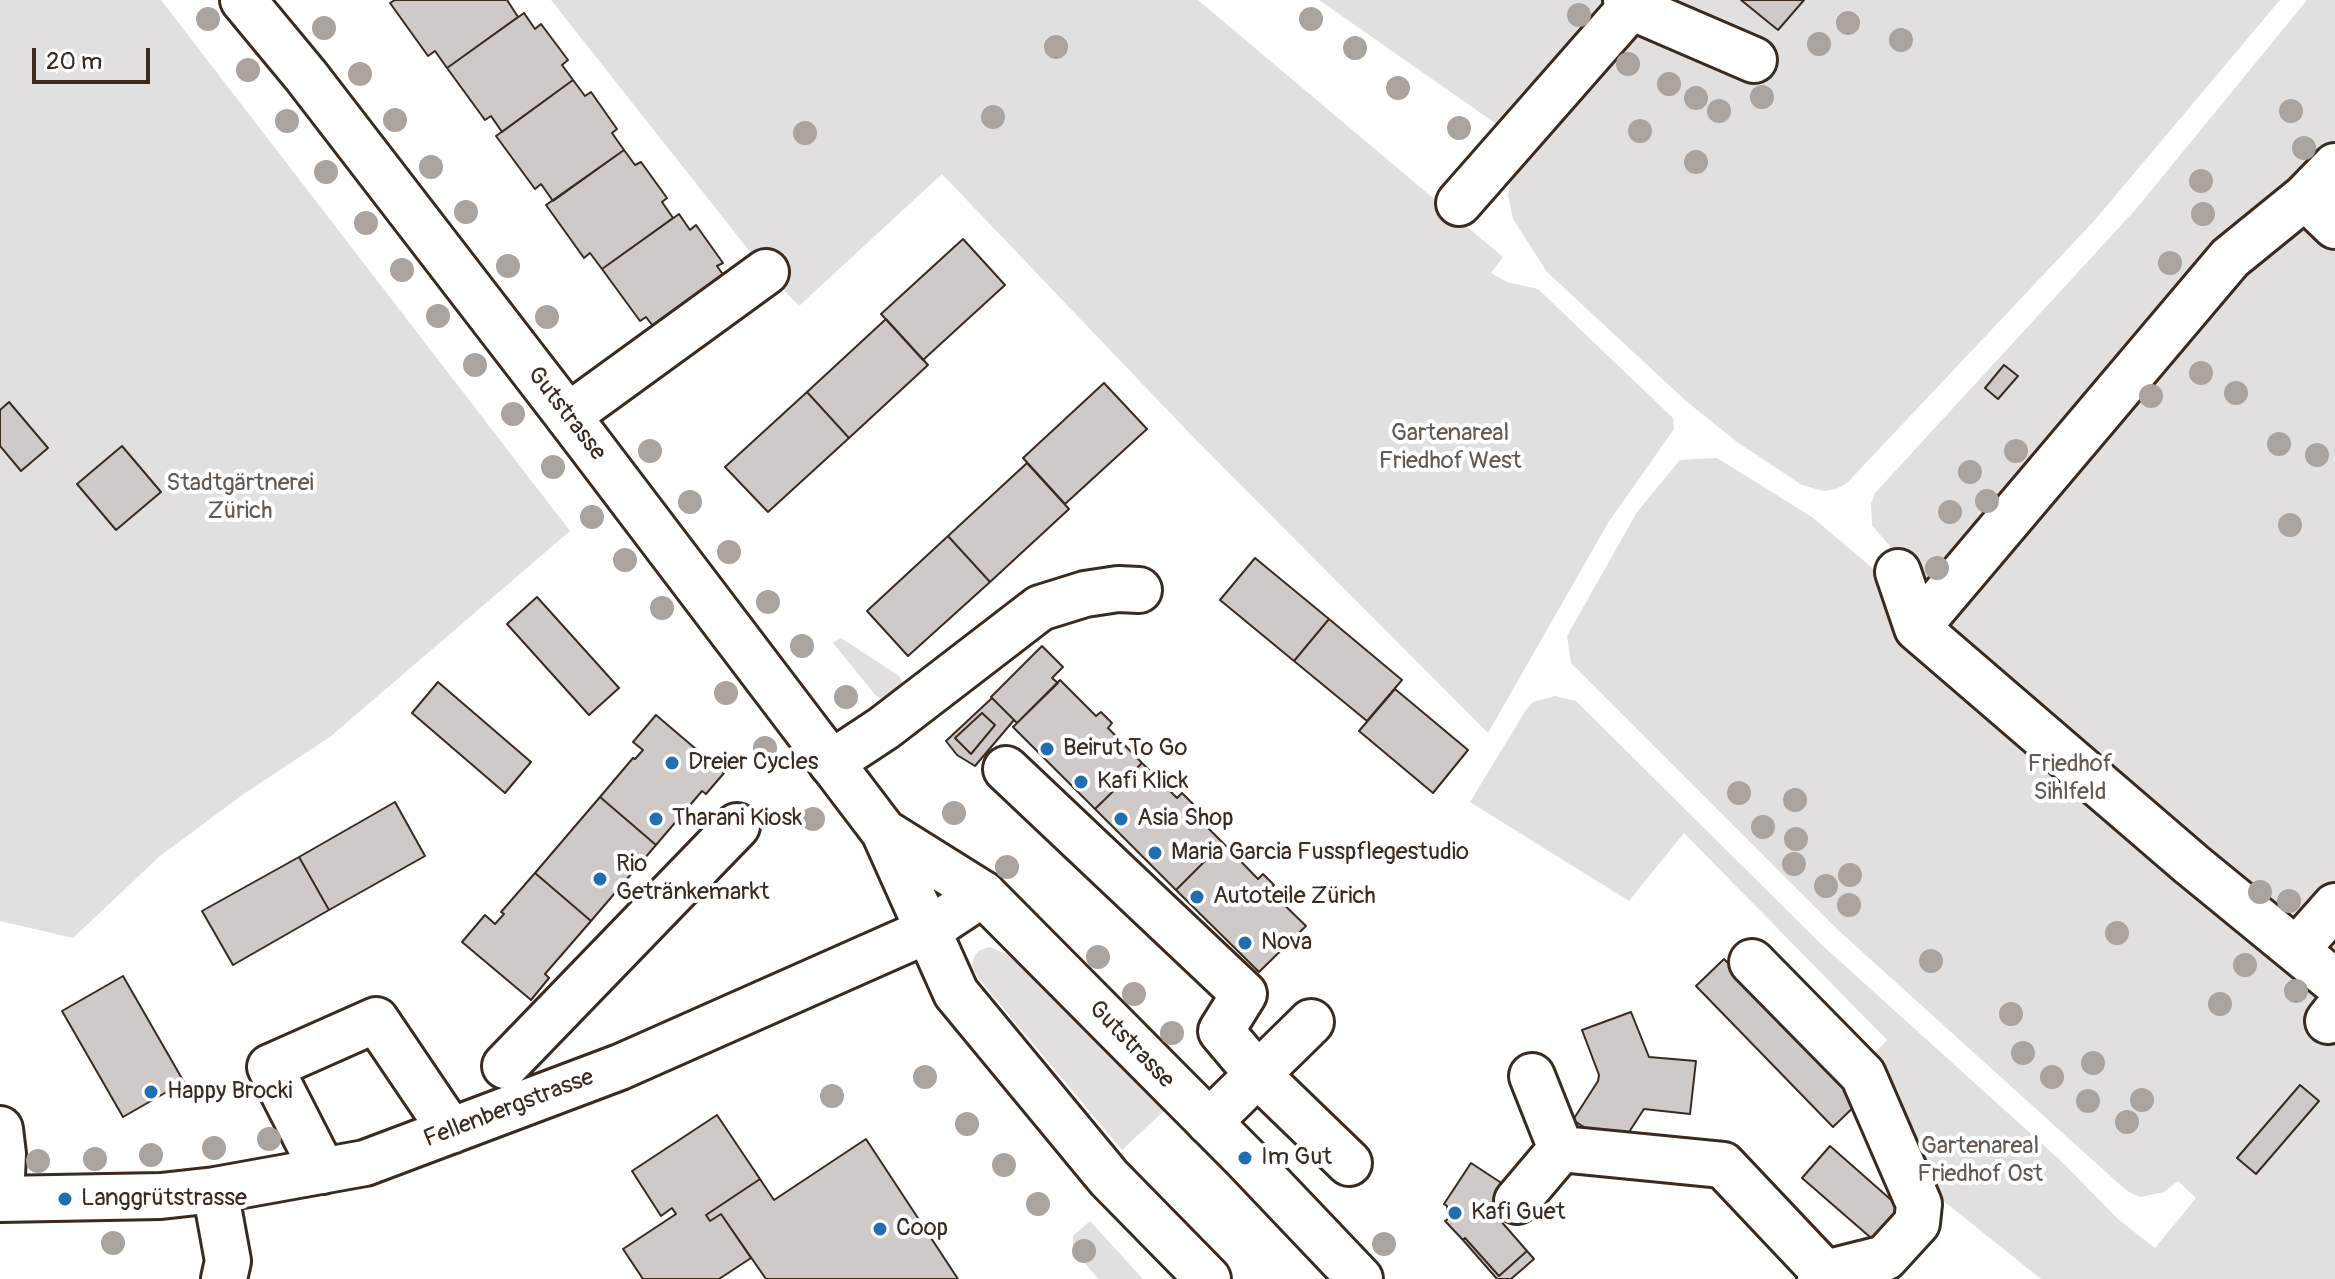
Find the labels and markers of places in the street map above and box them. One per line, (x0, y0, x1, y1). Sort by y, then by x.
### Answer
place label: Beirut To Go (1063, 735, 1187, 763)
marker: Beirut To Go (1038, 740, 1056, 758)
place label: Dreier Cycles (688, 749, 818, 777)
marker: Dreier Cycles (663, 754, 681, 772)
place label: Kafi Klick (1097, 768, 1189, 796)
marker: Kafi Klick (1072, 773, 1090, 791)
place label: Tharani Kiosk (672, 805, 802, 833)
place label: Asia Shop (1137, 805, 1234, 833)
marker: Tharani Kiosk (647, 810, 665, 828)
marker: Asia Shop (1112, 810, 1130, 828)
place label: Maria Garcia Fusspflegestudio (1171, 839, 1469, 867)
marker: Maria Garcia Fusspflegestudio (1146, 844, 1164, 862)
place label: Rio Getränkemarkt (616, 851, 769, 907)
marker: Rio Getränkemarkt (591, 870, 609, 888)
place label: Autoteile Zürich (1213, 883, 1376, 911)
marker: Autoteile Zürich (1188, 888, 1206, 906)
place label: Nova (1261, 929, 1312, 957)
marker: Nova (1236, 934, 1254, 952)
place label: Happy Brocki (167, 1078, 292, 1106)
marker: Happy Brocki (142, 1083, 160, 1101)
place label: Im Gut (1261, 1144, 1332, 1172)
marker: Im Gut (1236, 1149, 1254, 1167)
place label: Langgrütstrasse (81, 1185, 247, 1213)
marker: Langgrütstrasse (56, 1190, 74, 1208)
place label: Kafi Guet (1471, 1199, 1565, 1227)
marker: Kafi Guet (1446, 1204, 1464, 1222)
place label: Coop (896, 1215, 948, 1243)
marker: Coop (871, 1220, 889, 1238)

